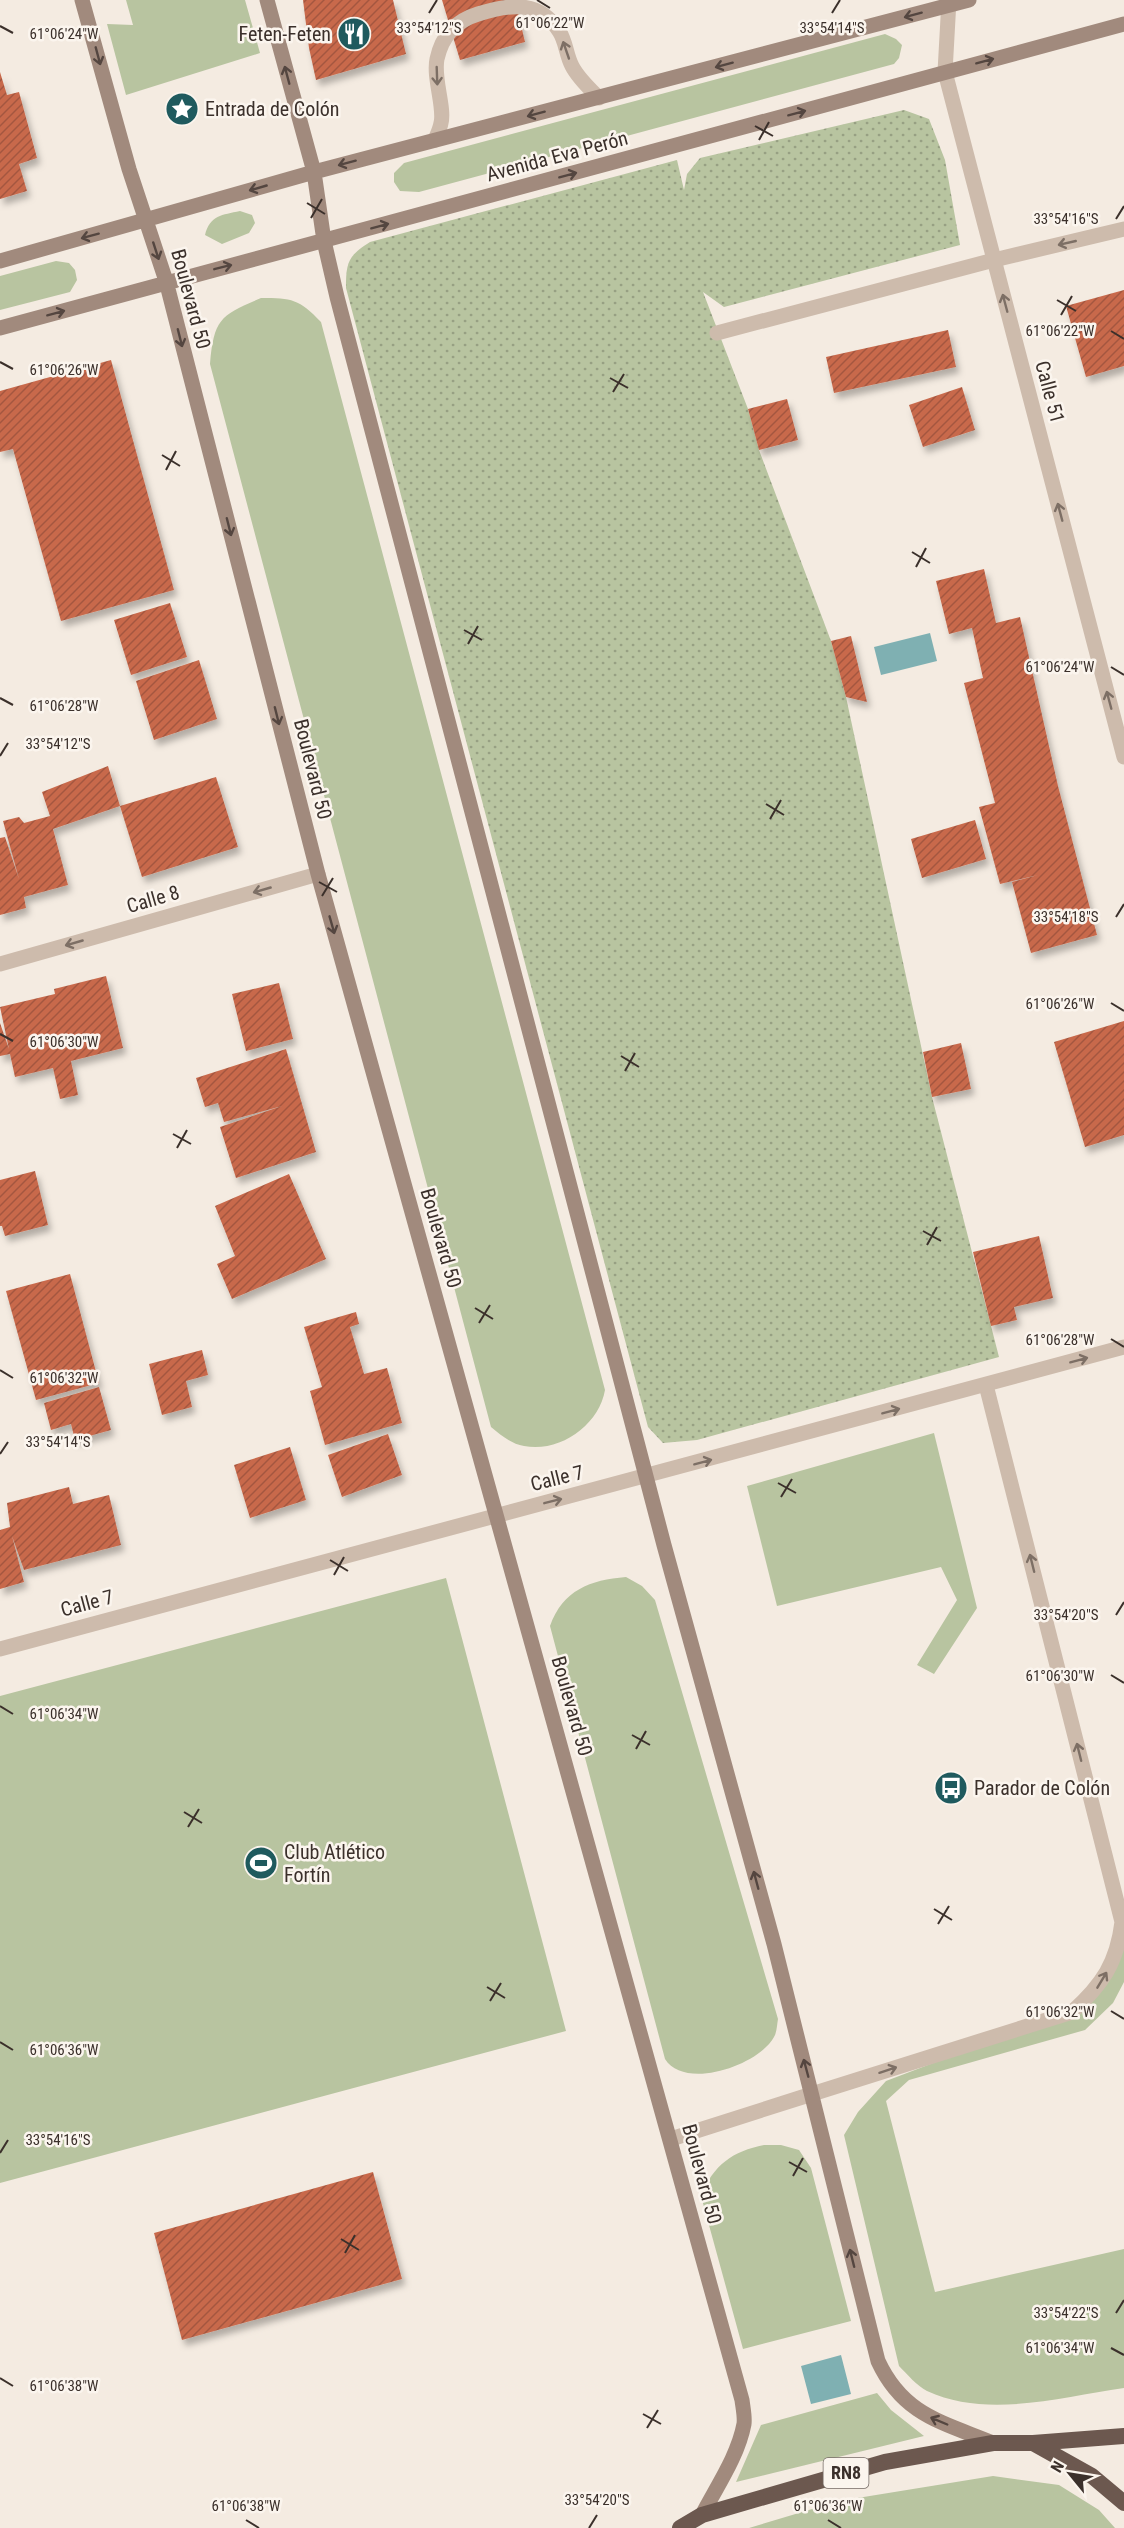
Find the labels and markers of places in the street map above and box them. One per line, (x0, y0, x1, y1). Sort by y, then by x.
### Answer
restaurant icon: Feten-Feten (336, 16, 372, 52)
place label: Feten-Feten (239, 22, 331, 46)
place icon: Entrada de Colón (164, 91, 200, 127)
place label: Entrada de Colón (205, 97, 340, 121)
bus stop icon: Parador de Colón (933, 1770, 969, 1806)
place label: Parador de Colón (974, 1776, 1110, 1800)
place label: Club Atlético Fortín (284, 1840, 385, 1887)
sports icon: Club Atlético Fortín (243, 1845, 279, 1881)

